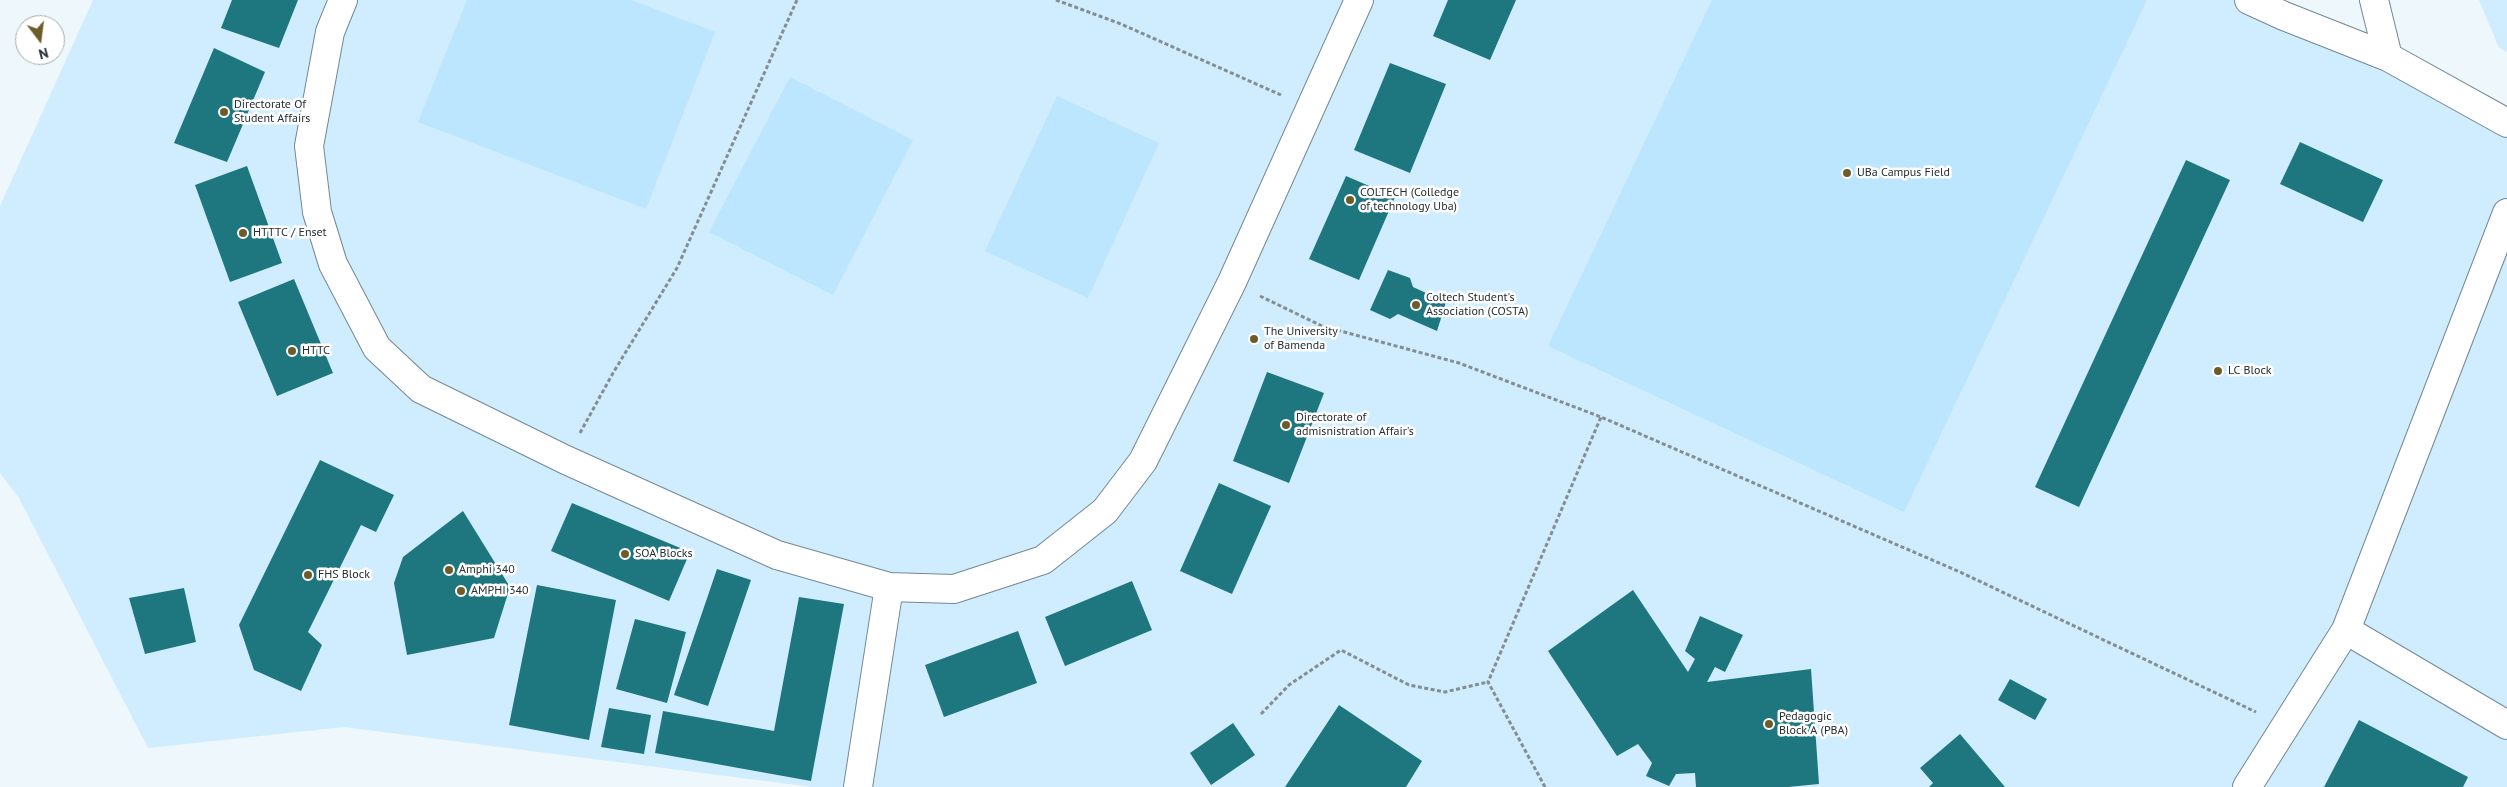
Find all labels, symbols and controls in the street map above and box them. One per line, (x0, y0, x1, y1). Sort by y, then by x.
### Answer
north arrow (15, 15, 65, 65)
text: N (37, 44, 50, 63)
place label: Directorate Of Student Affairs (234, 98, 310, 126)
marker: Directorate Of Student Affairs (218, 106, 230, 118)
place label: UBa Campus Field (1857, 166, 1950, 180)
marker: UBa Campus Field (1841, 167, 1853, 179)
place label: COLTECH (Colledge of technology Uba) (1360, 186, 1459, 214)
marker: COLTECH (Colledge of technology Uba) (1344, 194, 1356, 206)
place label: HTTTC / Enset (253, 226, 327, 240)
marker: HTTTC / Enset (237, 227, 249, 239)
place label: Coltech Student's Association (COSTA) (1426, 291, 1528, 319)
marker: Coltech Student's Association (COSTA) (1410, 299, 1422, 311)
place label: The University of Bamenda (1264, 325, 1338, 353)
marker: The University of Bamenda (1248, 333, 1260, 345)
place label: HTTC (302, 344, 330, 358)
marker: HTTC (286, 345, 298, 357)
place label: LC Block (2228, 364, 2272, 378)
marker: LC Block (2212, 365, 2224, 377)
place label: Directorate of admisnistration Affair's (1296, 411, 1414, 439)
marker: Directorate of admisnistration Affair's (1280, 419, 1292, 431)
place label: SOA Blocks (635, 547, 693, 561)
marker: SOA Blocks (619, 548, 631, 560)
place label: Amphi 340 (459, 563, 515, 577)
marker: Amphi 340 (443, 564, 455, 576)
place label: FHS Block (318, 568, 370, 582)
marker: FHS Block (302, 569, 314, 581)
place label: AMPHI 340 (471, 584, 529, 598)
marker: AMPHI 340 (455, 585, 467, 597)
place label: Pedagogic Block A (PBA) (1779, 710, 1848, 738)
marker: Pedagogic Block A (PBA) (1763, 718, 1775, 730)

